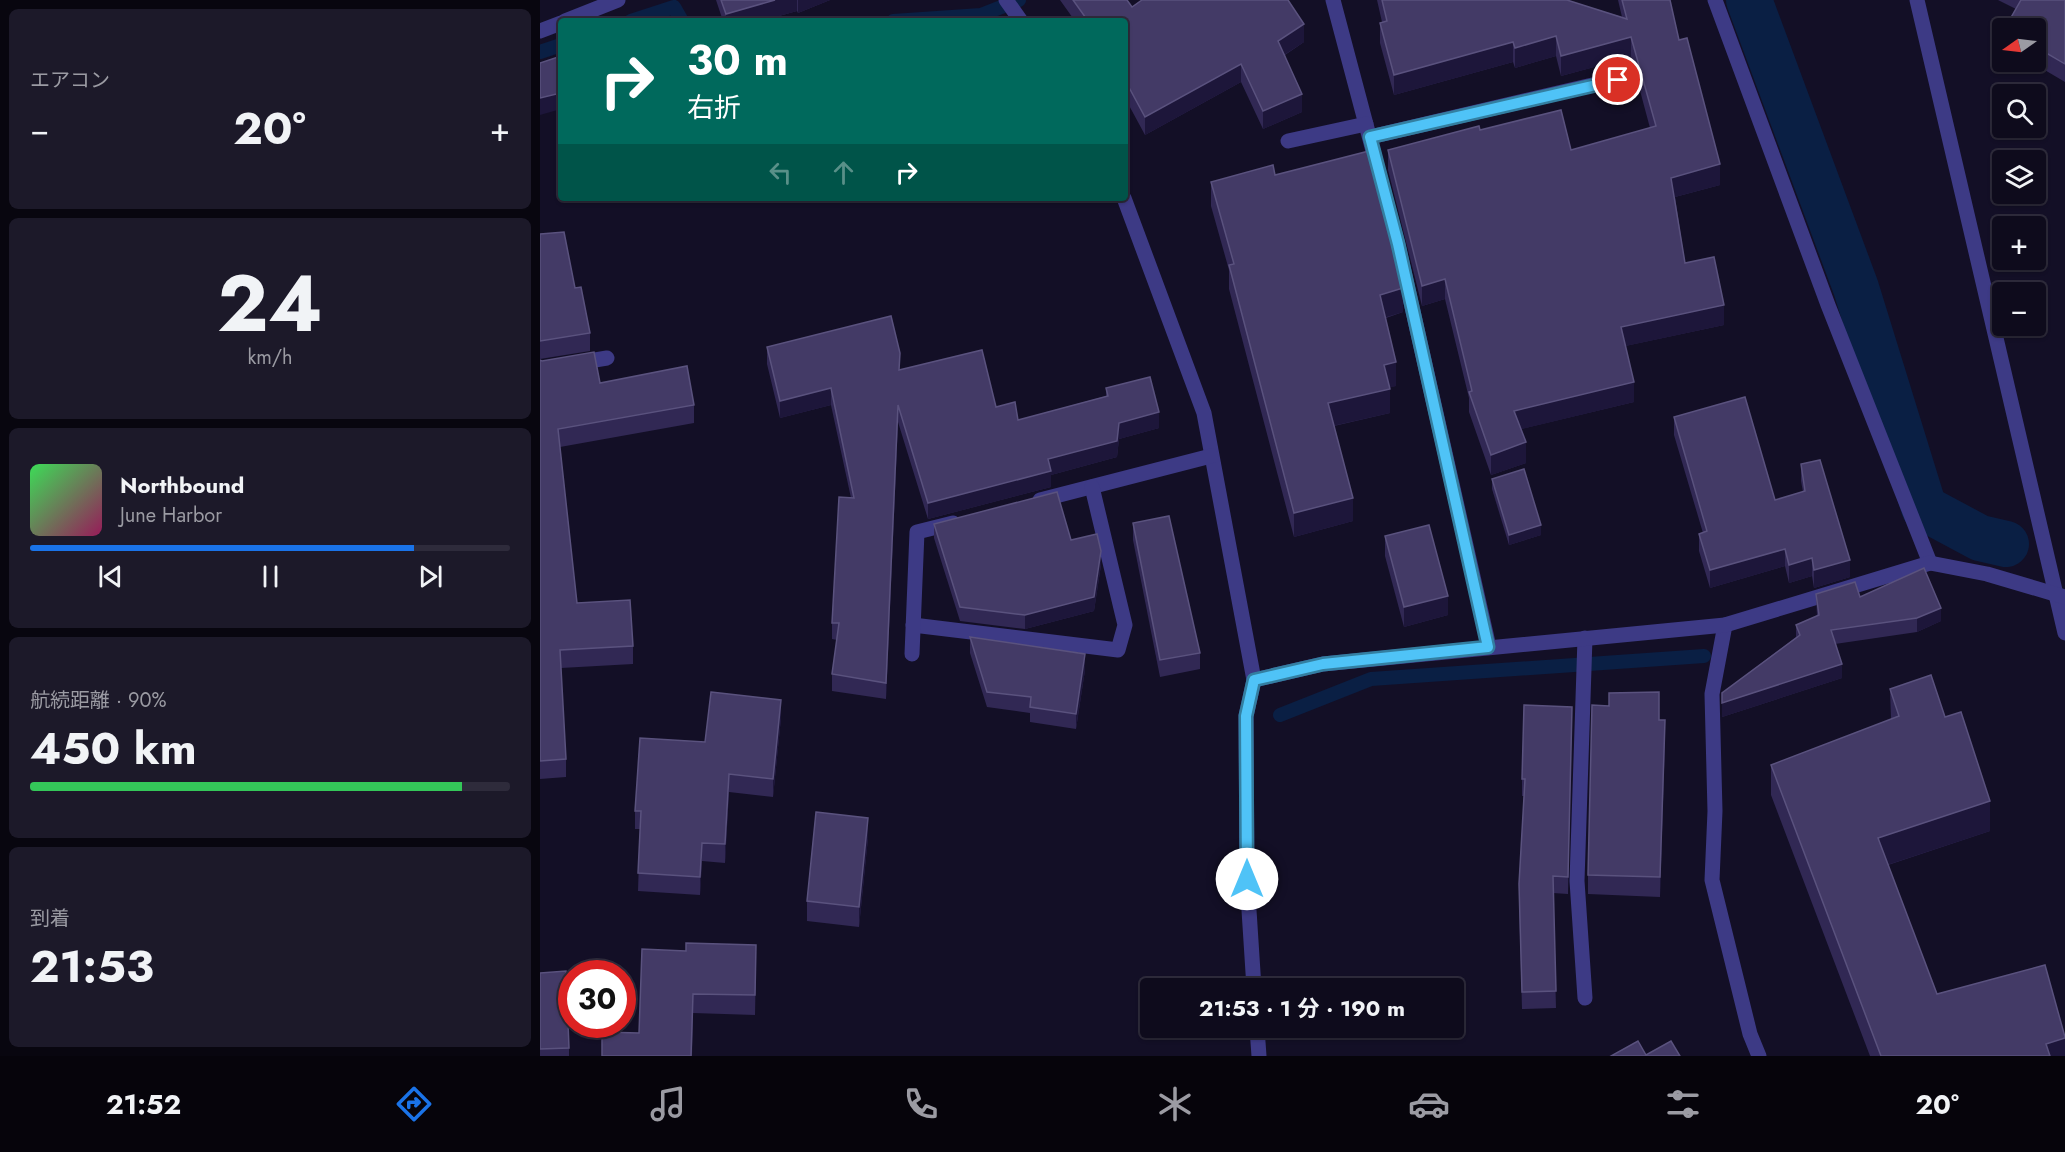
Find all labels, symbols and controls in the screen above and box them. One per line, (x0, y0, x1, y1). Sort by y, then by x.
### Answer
north arrow (1992, 18, 2046, 72)
map controls (1992, 18, 2046, 336)
text: 30 m (687, 30, 788, 91)
icon: right (588, 42, 666, 120)
pin (1592, 54, 1643, 105)
icon: arrive (1601, 63, 1634, 96)
text: エアコン (30, 66, 110, 95)
button: search (1992, 84, 2046, 138)
text: 右折 (687, 88, 741, 127)
text: 20° (233, 96, 306, 161)
text: − (30, 106, 49, 153)
text: + (490, 106, 510, 153)
button: layers (1992, 150, 2046, 204)
icon: left (764, 156, 797, 189)
icon: ahead (827, 156, 860, 189)
icon: right (890, 156, 923, 189)
button: + (1992, 216, 2046, 270)
text: 24 (217, 248, 323, 360)
button: − (1992, 282, 2046, 336)
text: km/h (247, 343, 293, 372)
text: Northbound (120, 469, 244, 501)
text: June Harbor (120, 501, 222, 530)
icon: previous (94, 560, 127, 593)
icon: pause (254, 560, 287, 593)
icon: next (414, 560, 447, 593)
text: 航続距離 · 90% (30, 686, 167, 715)
text: 450 km (30, 716, 197, 781)
position arrow (1215, 847, 1279, 911)
text: 到着 (30, 904, 70, 933)
text: 21:53 (30, 934, 154, 999)
speed limit sign: 30 (558, 960, 636, 1038)
text: 21:53 · 1 分 · 190 m (1199, 992, 1405, 1024)
icon: directions (393, 1083, 435, 1125)
icon: music (647, 1083, 689, 1125)
icon: phone (900, 1083, 942, 1125)
icon: climate (1154, 1083, 1196, 1125)
icon: car (1408, 1083, 1450, 1125)
icon: filters (1662, 1083, 1704, 1125)
text: 21:52 (106, 1085, 181, 1124)
text: 20° (1915, 1085, 1959, 1124)

